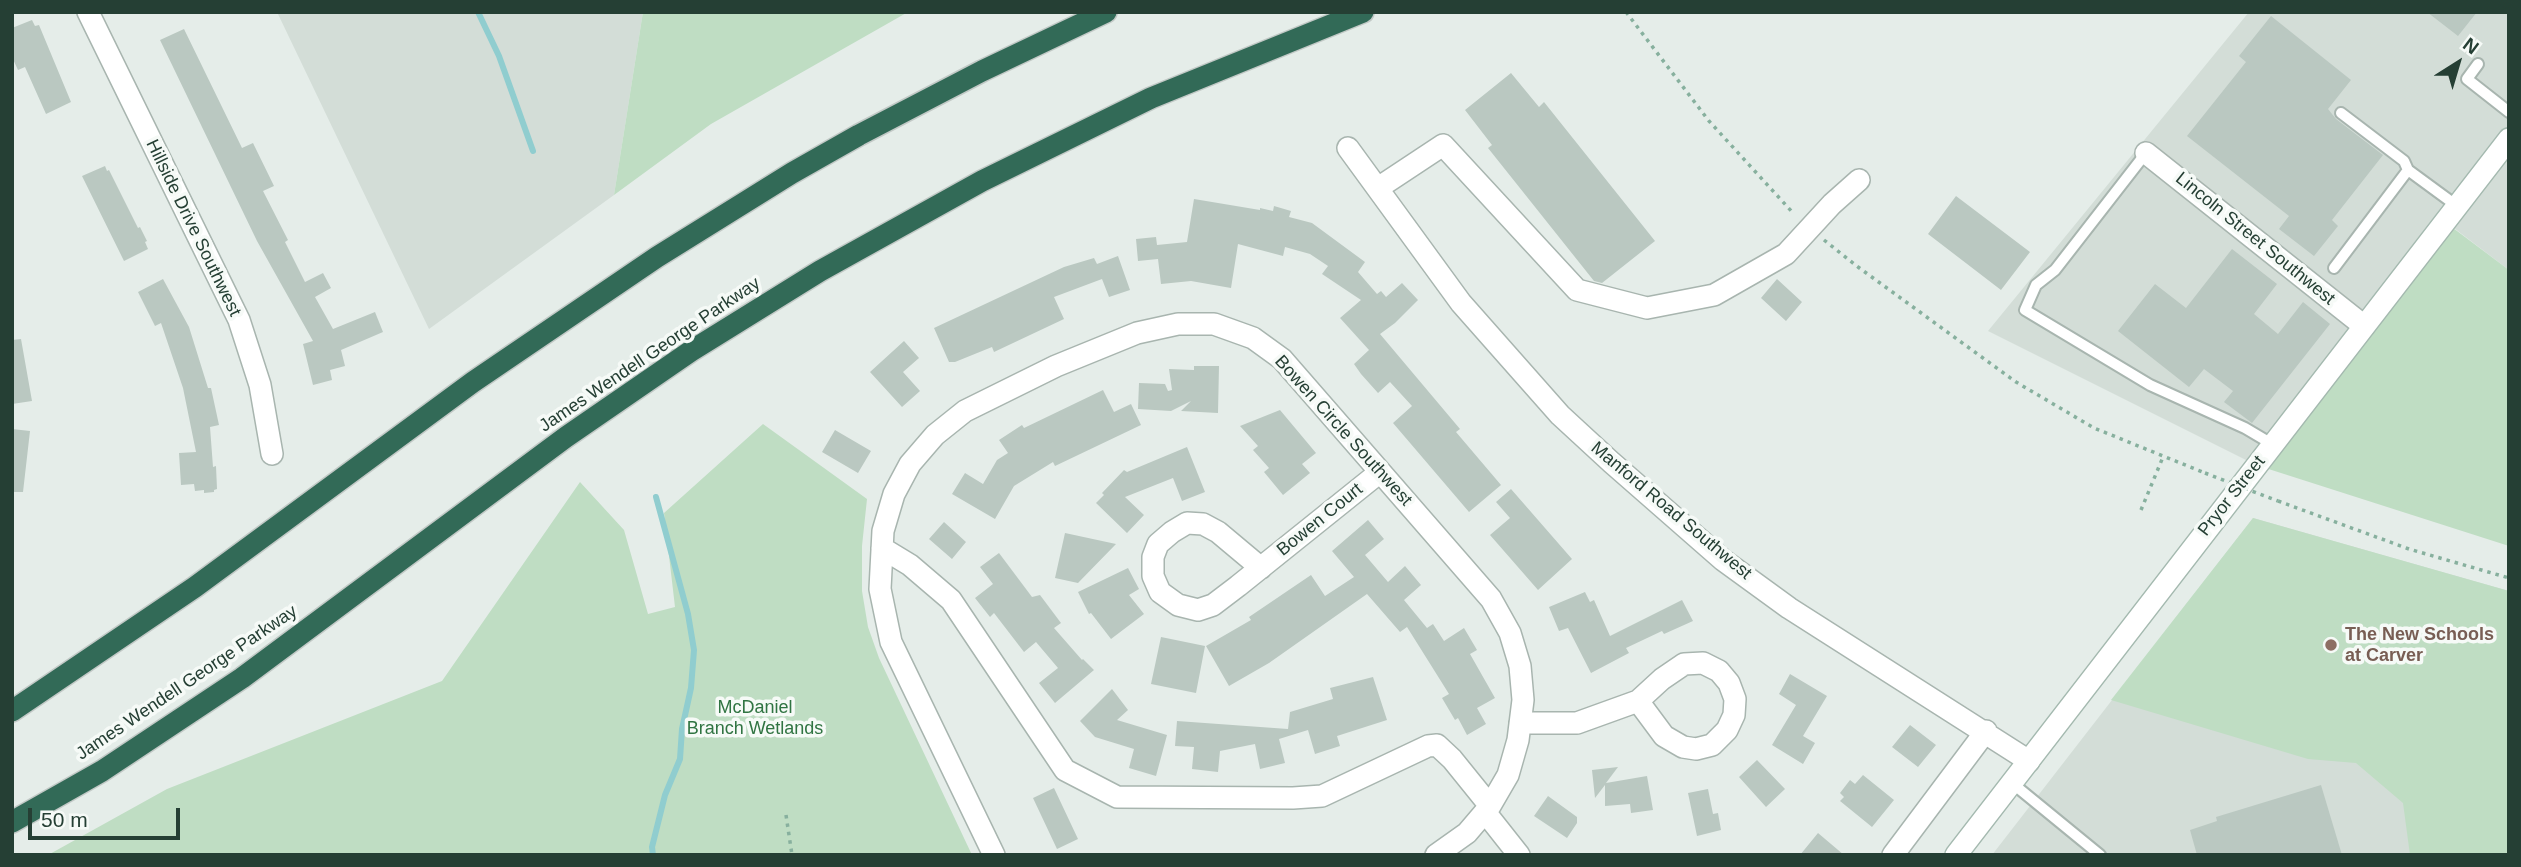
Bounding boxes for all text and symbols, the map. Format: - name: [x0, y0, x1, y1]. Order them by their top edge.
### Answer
- north arrow: [2423, 28, 2493, 98]
- text: N: [2459, 33, 2483, 58]
- street label: Hillside Drive Southwest: [141, 136, 245, 320]
- street label: Lincoln Street Southwest: [2171, 168, 2339, 310]
- street label: James Wendell George Parkway: [535, 273, 765, 437]
- street label: Bowen Circle Southwest: [1270, 351, 1416, 511]
- street label: Manford Road Southwest: [1586, 437, 1756, 585]
- street label: Pryor Street: [2194, 452, 2270, 540]
- street label: Bowen Court: [1273, 479, 1367, 561]
- street label: James Wendell George Parkway: [72, 601, 302, 765]
- place label: The New Schools at Carver: [2345, 624, 2494, 666]
- marker: The New Schools at Carver: [2323, 637, 2339, 653]
- park label: McDaniel Branch Wetlands: [687, 697, 823, 740]
- scale bar: [32, 794, 184, 838]
- text: 50 m: [41, 808, 88, 831]

